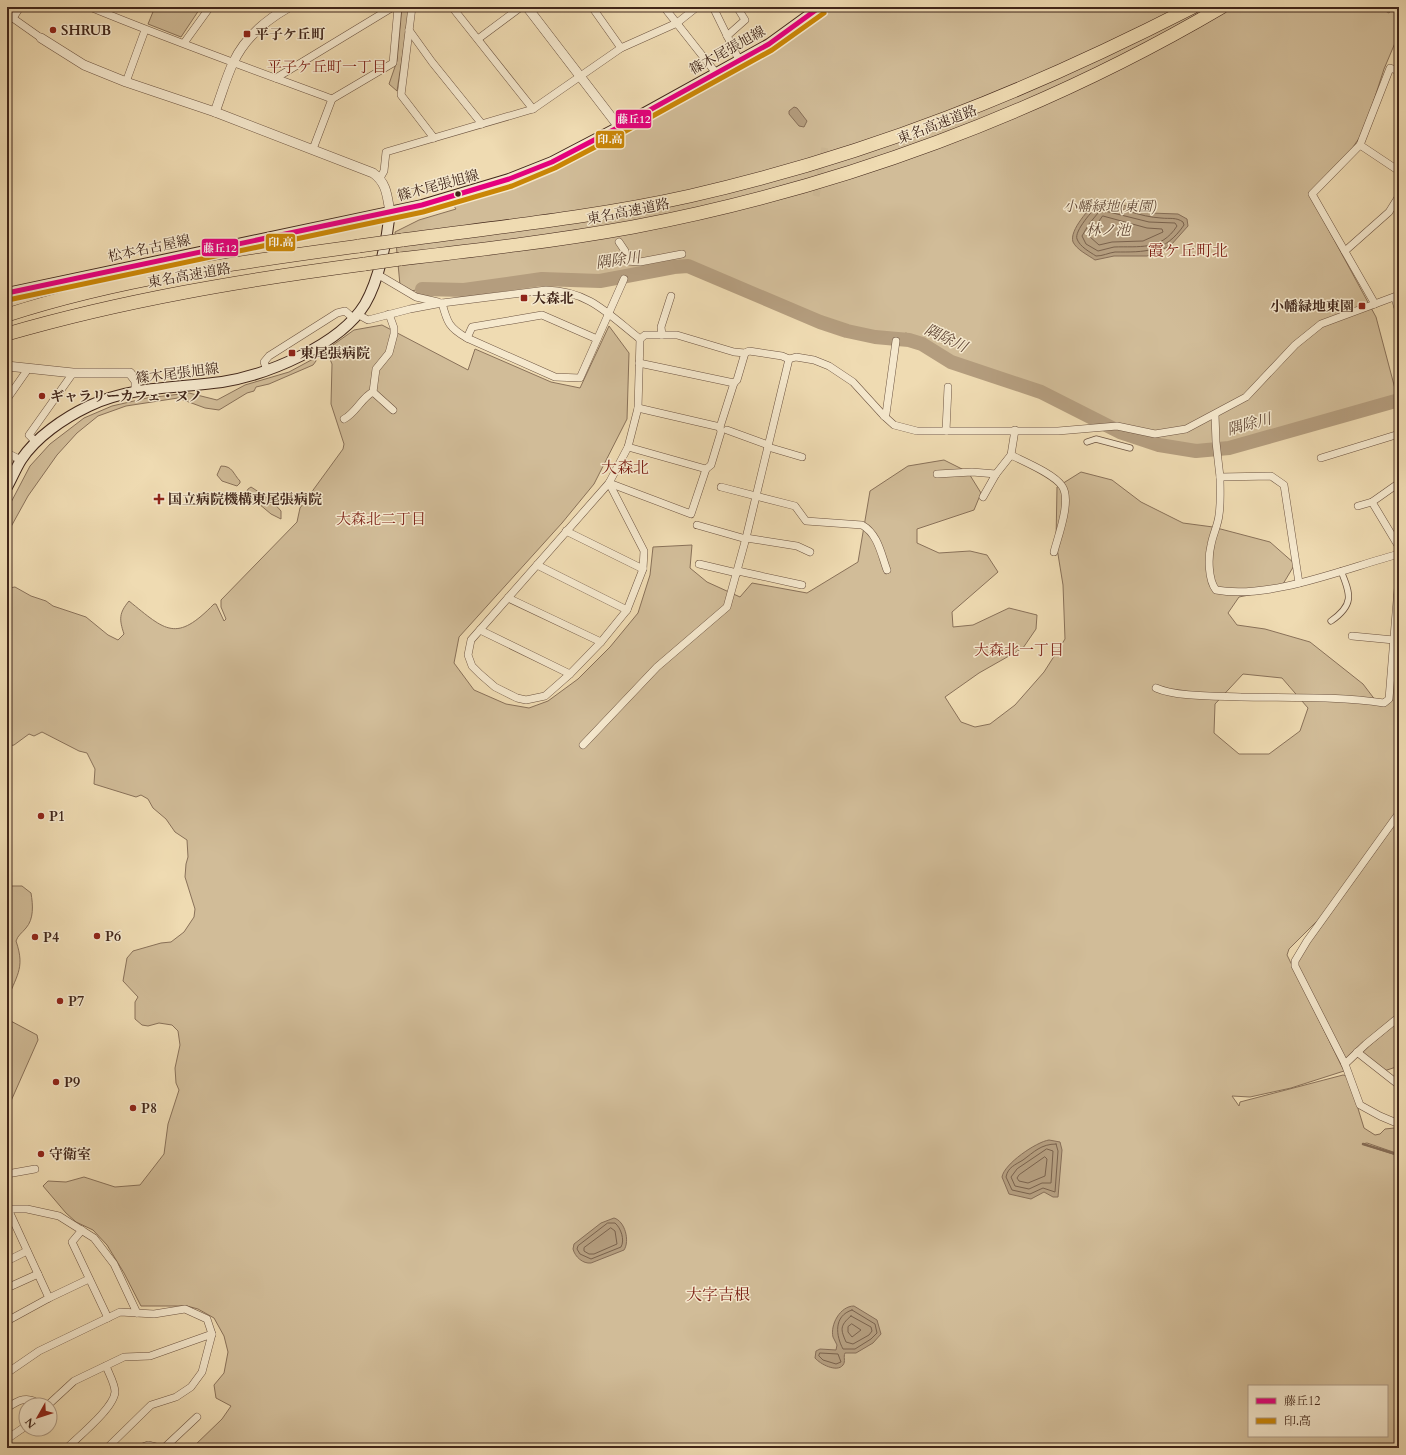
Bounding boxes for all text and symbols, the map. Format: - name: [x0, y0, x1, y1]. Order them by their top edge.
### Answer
- place label: SHRUB: [61, 21, 111, 40]
- street label: 篠木尾張旭線: [686, 22, 769, 79]
- marker: SHRUB: [48, 25, 58, 35]
- place label: 平子ケ丘町: [255, 25, 326, 44]
- marker: 平子ケ丘町: [242, 29, 252, 39]
- district label: 平子ケ丘町一丁目: [267, 57, 387, 77]
- street label: 東名高速道路: [895, 101, 980, 148]
- line badge: 藤丘12: [615, 109, 652, 129]
- text: 藤丘12: [617, 112, 651, 127]
- line badge: 印.高: [595, 130, 625, 149]
- text: 印.高: [597, 132, 623, 147]
- street label: 篠木尾張旭線: [395, 165, 481, 206]
- unlabelled marker: [453, 189, 463, 199]
- street label: 東名高速道路: [585, 194, 671, 229]
- park label: 小幡緑地(東園): [1063, 197, 1157, 216]
- water label: 林ノ池: [1085, 220, 1132, 240]
- street label: 松本名古屋線: [106, 230, 192, 267]
- line badge: 印.高: [265, 233, 296, 252]
- text: 印.高: [268, 235, 294, 250]
- line badge: 藤丘12: [201, 238, 239, 257]
- district label: 霞ケ丘町北: [1148, 240, 1228, 262]
- text: 藤丘12: [203, 241, 237, 256]
- water label: 隅除川: [594, 247, 644, 273]
- street label: 東名高速道路: [146, 259, 232, 292]
- place label: 大森北: [532, 289, 574, 308]
- marker: 大森北: [519, 293, 529, 303]
- place label: 小幡緑地東園: [1270, 297, 1354, 316]
- marker: 小幡緑地東園: [1357, 301, 1367, 311]
- water label: 隅除川: [921, 319, 972, 358]
- place label: 東尾張病院: [300, 344, 370, 363]
- marker: 東尾張病院: [287, 348, 297, 358]
- street label: 篠木尾張旭線: [134, 359, 220, 388]
- place label: ギャラリーカフェ・ヌノ: [50, 387, 203, 406]
- marker: ギャラリーカフェ・ヌノ: [37, 391, 47, 401]
- water label: 隅除川: [1225, 408, 1275, 439]
- district label: 大森北: [601, 457, 649, 479]
- place label: 国立病院機構東尾張病院: [168, 490, 322, 509]
- marker: 国立病院機構東尾張病院: [153, 493, 165, 505]
- district label: 大森北二丁目: [336, 509, 426, 529]
- district label: 大森北一丁目: [974, 640, 1064, 660]
- place label: P1: [49, 807, 65, 826]
- marker: P1: [36, 811, 46, 821]
- place label: P6: [105, 927, 121, 946]
- place label: P4: [43, 928, 59, 947]
- marker: P6: [92, 931, 102, 941]
- marker: P4: [30, 932, 40, 942]
- place label: P7: [68, 992, 84, 1011]
- marker: P7: [55, 996, 65, 1006]
- place label: P9: [64, 1073, 80, 1092]
- marker: P9: [51, 1077, 61, 1087]
- place label: P8: [141, 1099, 157, 1118]
- marker: P8: [128, 1103, 138, 1113]
- place label: 守衛室: [49, 1145, 91, 1164]
- marker: 守衛室: [36, 1149, 46, 1159]
- district label: 大字吉根: [686, 1284, 750, 1306]
- legend: [1248, 1385, 1388, 1437]
- text: 藤丘12: [1284, 1393, 1320, 1409]
- north arrow: [18, 1397, 58, 1437]
- text: 印.高: [1284, 1413, 1311, 1429]
- text: N: [21, 1414, 39, 1431]

